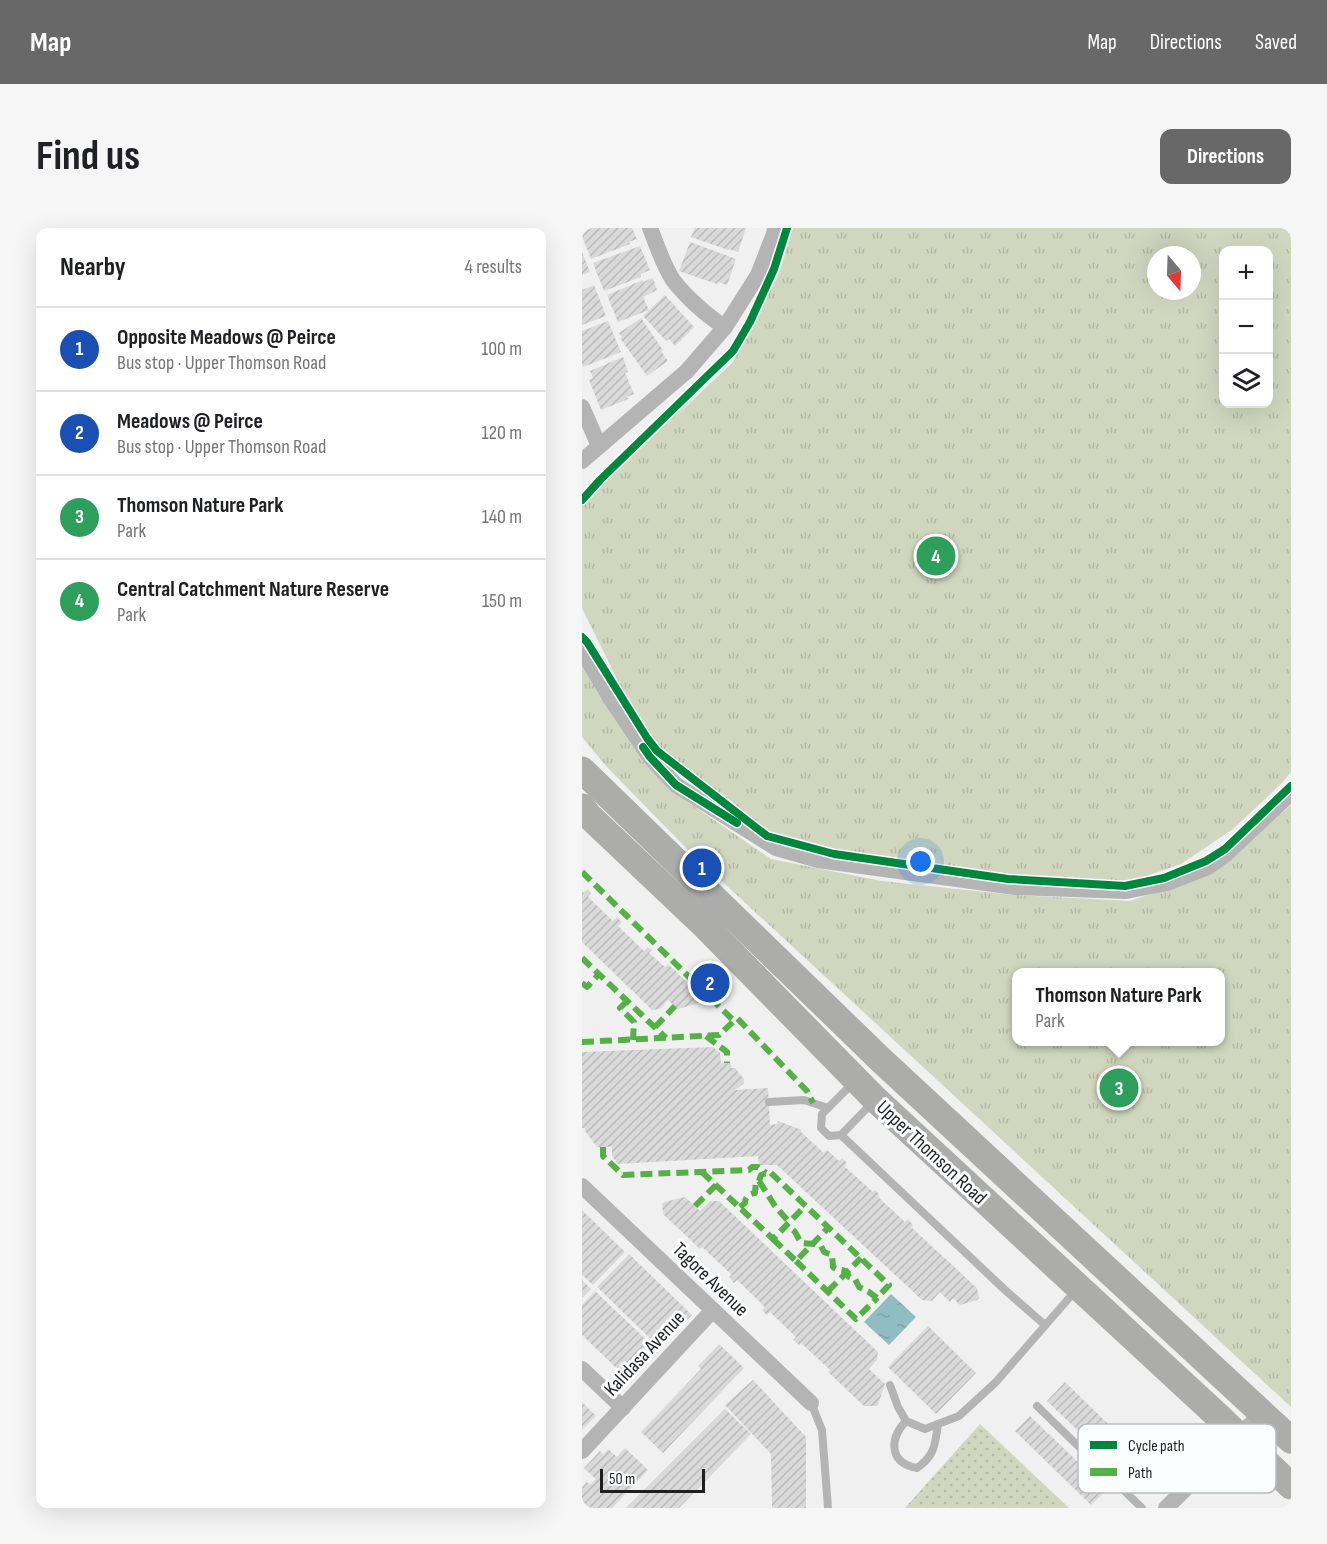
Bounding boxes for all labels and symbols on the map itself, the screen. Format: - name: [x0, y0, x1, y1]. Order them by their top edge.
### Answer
- north arrow: [1147, 246, 1201, 300]
- pin: 4: [916, 534, 956, 578]
- pin: 1: [682, 846, 722, 890]
- your location: [906, 847, 935, 876]
- pin: 2: [690, 960, 730, 1005]
- pin: 3: [1100, 1066, 1138, 1110]
- street label: Upper Thomson Road: [871, 1096, 991, 1210]
- street label: Tagore Avenue: [667, 1238, 753, 1322]
- street label: Kalidasa Avenue: [599, 1306, 690, 1401]
- legend: [1078, 1424, 1276, 1493]
- text: Cycle path: [1128, 1437, 1185, 1456]
- text: Path: [1128, 1464, 1152, 1483]
- scale bar: [600, 1466, 705, 1494]

